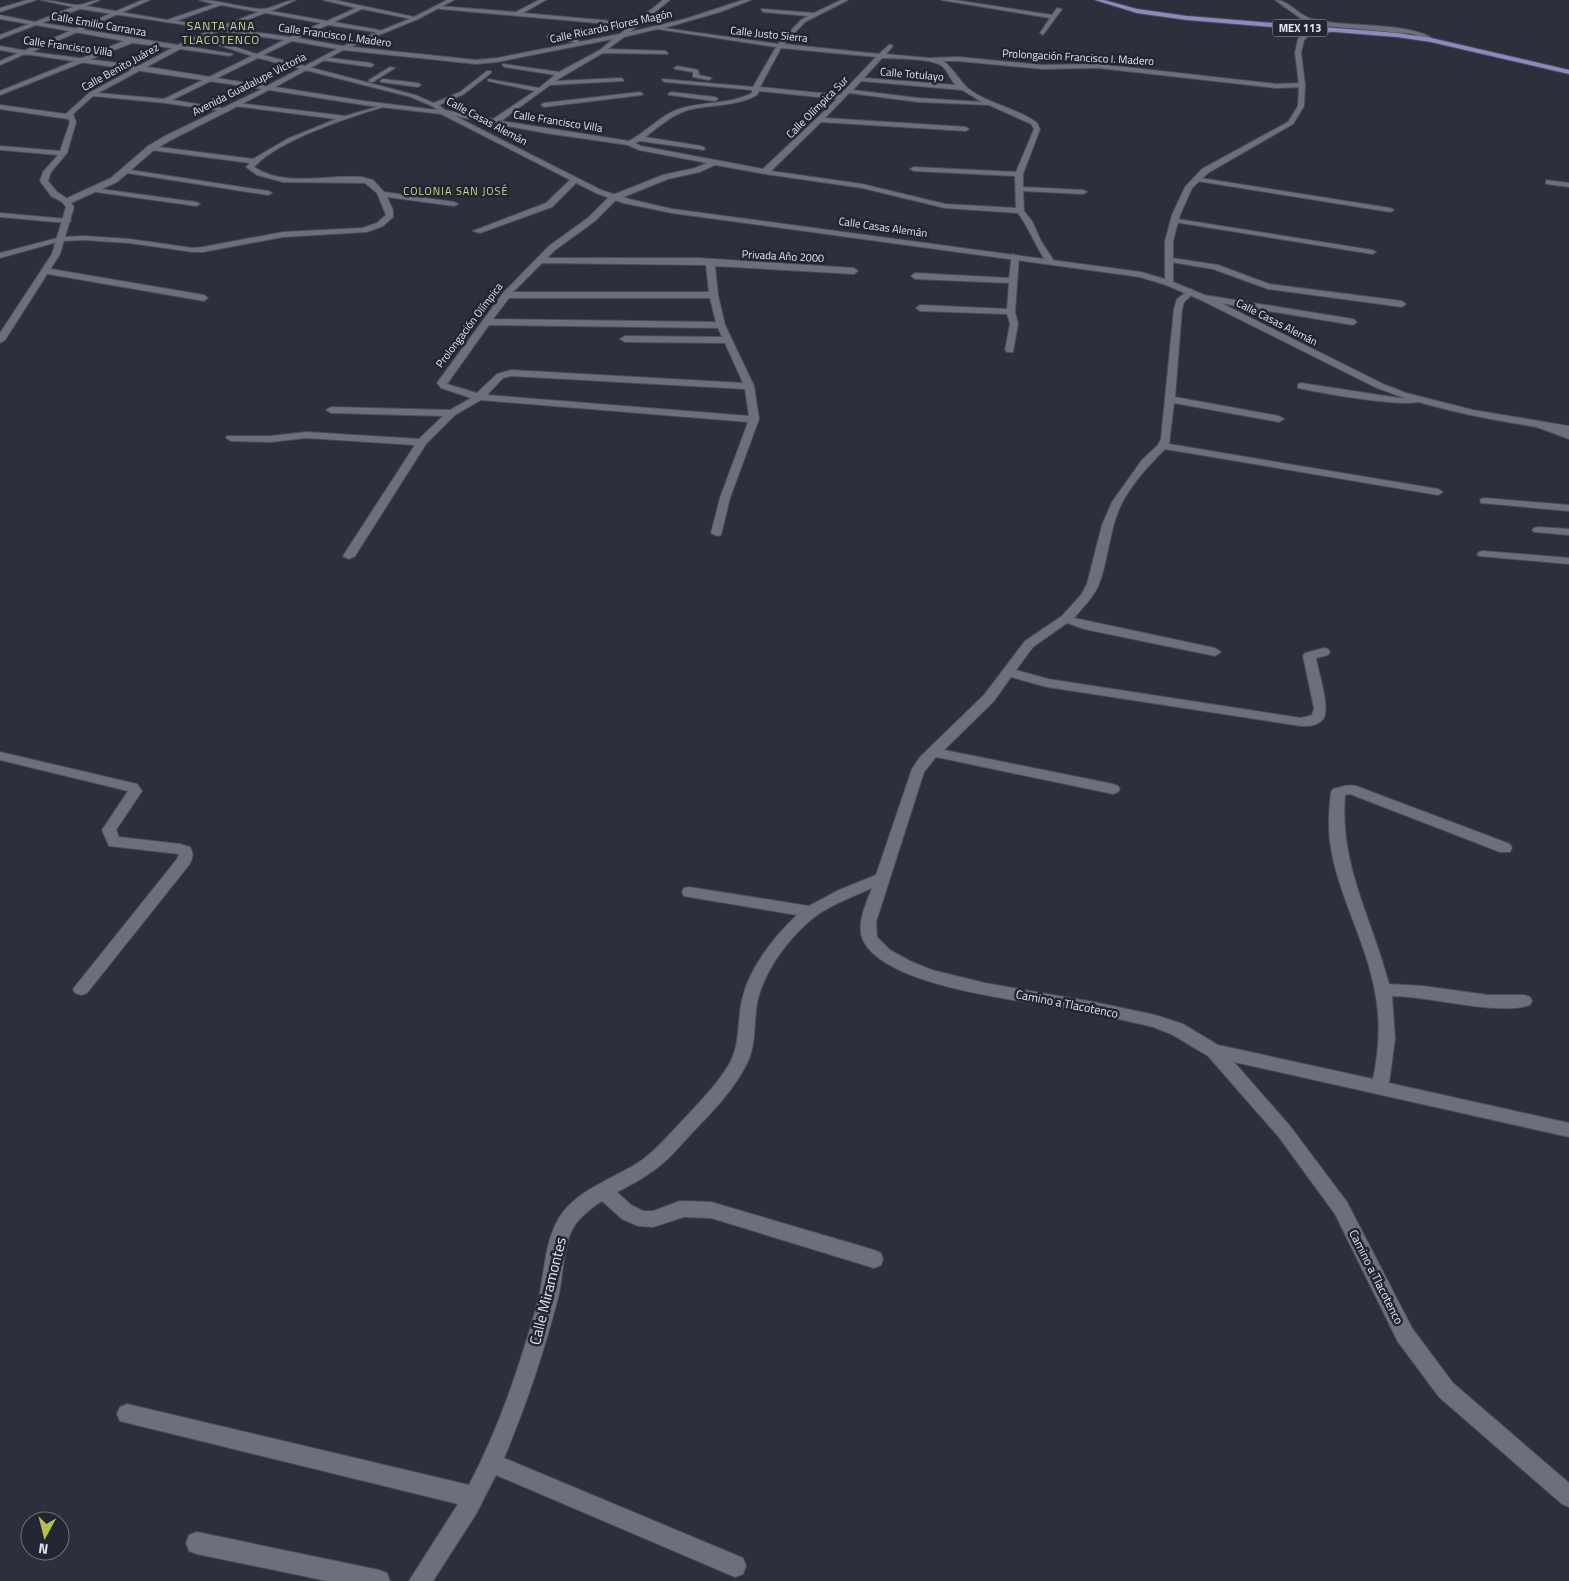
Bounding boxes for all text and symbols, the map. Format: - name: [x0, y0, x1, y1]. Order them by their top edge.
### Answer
- street label: Calle Ricardo Flores Magón: [548, 5, 674, 47]
- street label: Calle Emilio Carranza: [50, 8, 148, 40]
- district label: SANTA ANA TLACOTENCO: [182, 16, 260, 49]
- street label: Calle Francisco I. Madero: [278, 19, 393, 51]
- road number: MEX 113: [1272, 19, 1328, 36]
- street label: Calle Justo Sierra: [729, 22, 809, 46]
- street label: Calle Francisco Villa: [22, 32, 114, 60]
- street label: Calle Benito Juárez: [78, 39, 162, 95]
- street label: Prolongación Francisco I. Madero: [1002, 45, 1154, 69]
- street label: Avenida Guadalupe Victoria: [189, 48, 309, 120]
- street label: Calle Totulayo: [880, 63, 945, 85]
- street label: Calle Olímpica Sur: [782, 72, 852, 142]
- street label: Calle Casas Alemán: [444, 93, 530, 149]
- street label: Calle Francisco Villa: [512, 106, 604, 136]
- district label: COLONIA SAN JOSÉ: [403, 183, 509, 199]
- street label: Calle Casas Alemán: [838, 213, 929, 241]
- street label: Privada Año 2000: [741, 246, 825, 266]
- street label: Prolongación Olímpica: [432, 279, 507, 371]
- street label: Calle Casas Alemán: [1234, 295, 1321, 349]
- street label: Camino a Tlacotenco: [1014, 984, 1120, 1023]
- street label: Camino a Tlacotenco: [1344, 1226, 1409, 1327]
- street label: Calle Miramontes: [523, 1235, 572, 1347]
- north arrow: [20, 1511, 70, 1561]
- text: N: [37, 1538, 49, 1560]

